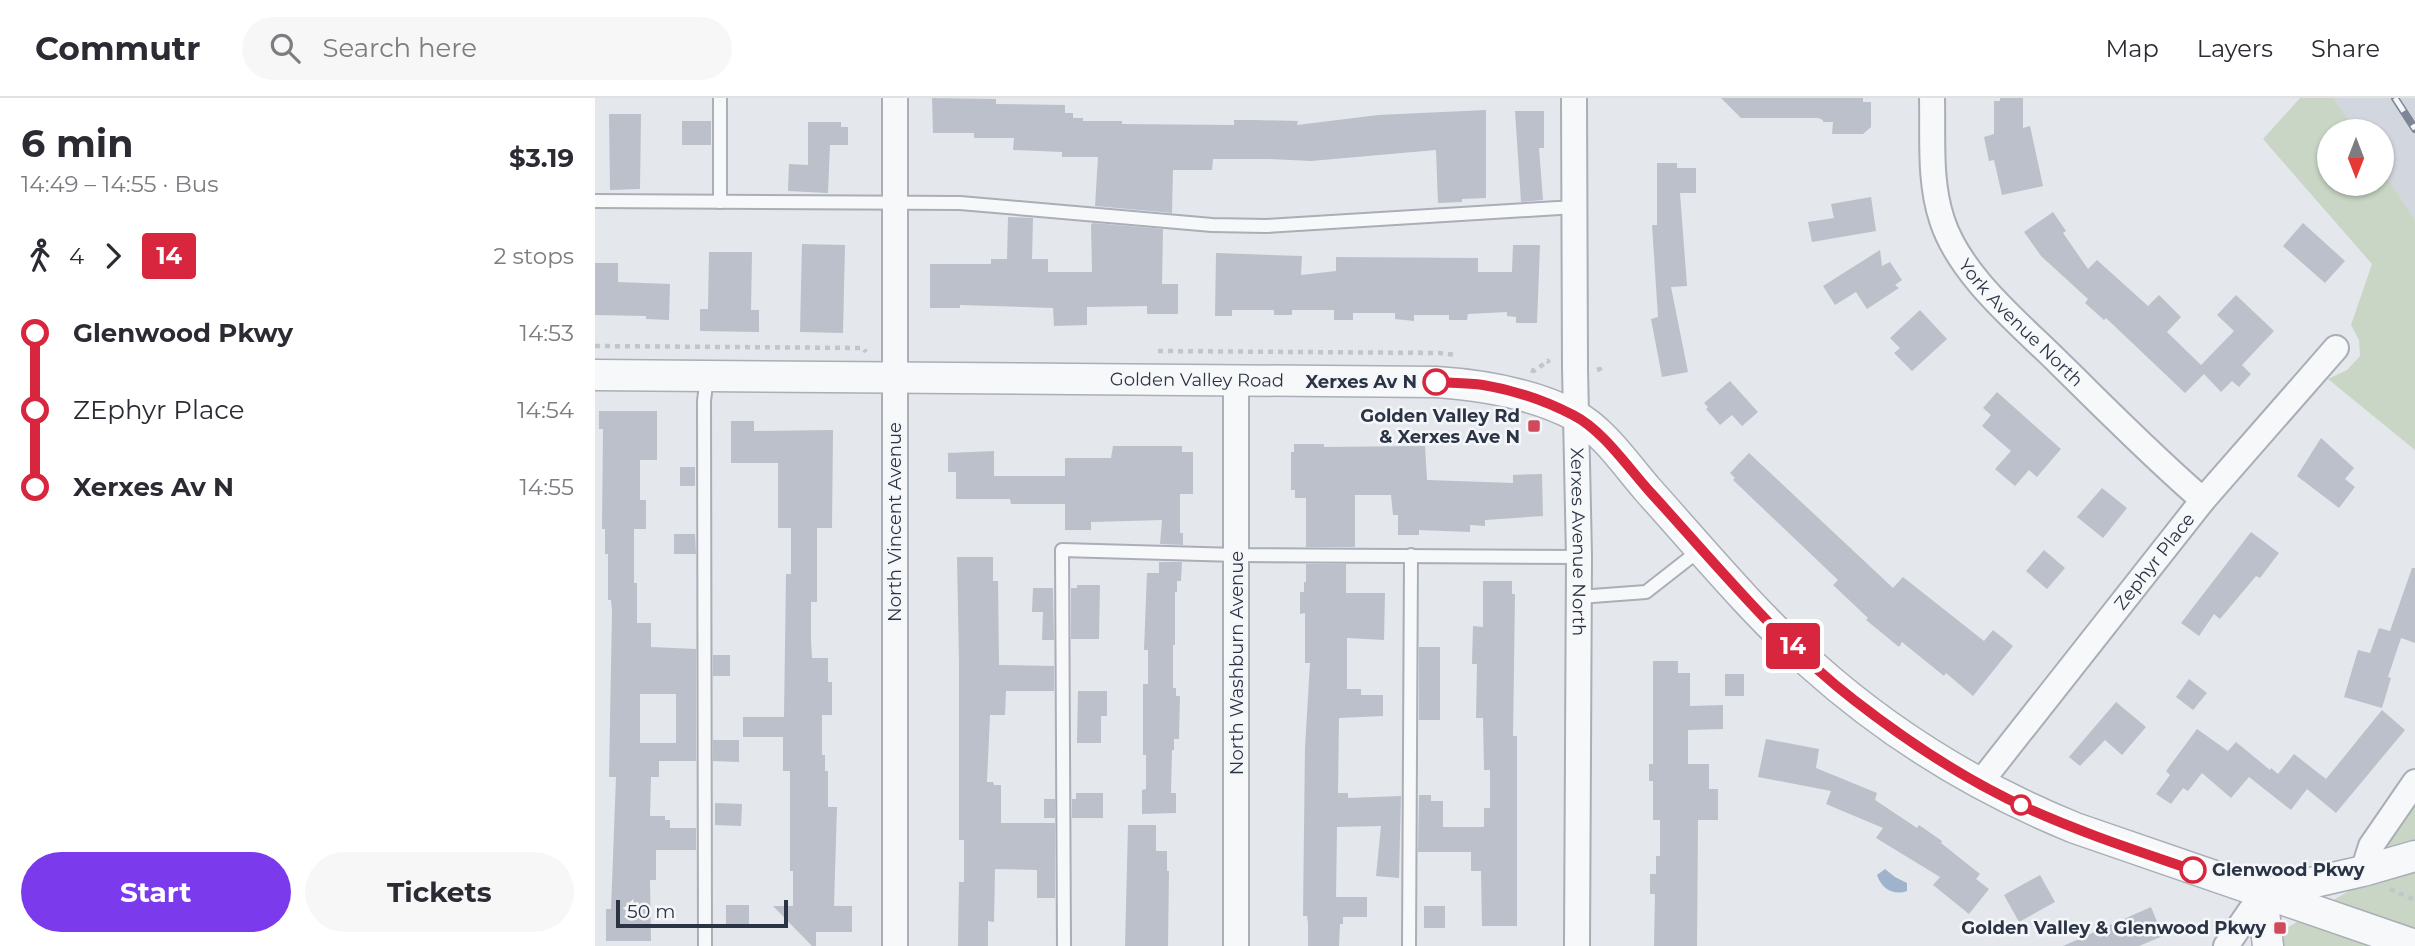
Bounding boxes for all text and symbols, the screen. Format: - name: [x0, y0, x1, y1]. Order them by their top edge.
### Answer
- search box: [242, 17, 732, 80]
- text: Commutr: [35, 28, 200, 68]
- icon: search: [266, 29, 304, 67]
- text: Search here: [322, 32, 477, 64]
- text: Map: [2105, 34, 2159, 63]
- text: Layers: [2197, 34, 2273, 63]
- text: Share: [2311, 34, 2380, 63]
- north arrow: [2317, 119, 2394, 196]
- map controls: [2317, 119, 2394, 196]
- text: 6 min: [21, 120, 134, 167]
- text: $3.19: [509, 142, 574, 174]
- text: 14:49 – 14:55 · Bus: [21, 170, 218, 198]
- icon: walk: [21, 237, 59, 275]
- icon: forward: [94, 237, 132, 275]
- text: 14: [156, 241, 182, 270]
- text: 4: [69, 242, 84, 270]
- text: 2 stops: [494, 242, 574, 270]
- street label: York Avenue North: [1954, 255, 2088, 391]
- text: Glenwood Pkwy: [73, 317, 293, 349]
- text: 14:53: [520, 319, 574, 347]
- street label: Golden Valley Road: [1110, 368, 1284, 392]
- marker: Xerxes Av N: [1423, 369, 1449, 395]
- place label: Xerxes Av N: [1306, 371, 1417, 393]
- text: ZEphyr Place: [73, 394, 244, 426]
- text: 14:54: [517, 396, 574, 424]
- place label: Golden Valley Rd & Xerxes Ave N: [1360, 405, 1520, 448]
- marker: Golden Valley Rd & Xerxes Ave N: [1526, 418, 1542, 434]
- street label: North Vincent Avenue: [884, 422, 906, 622]
- street label: Xerxes Avenue North: [1566, 447, 1590, 636]
- text: Xerxes Av N: [73, 471, 234, 503]
- text: 14:55: [520, 473, 574, 501]
- street label: Zephyr Place: [2110, 509, 2200, 614]
- street label: North Washburn Avenue: [1226, 551, 1248, 775]
- line badge: 14: [1761, 623, 1825, 669]
- text: 14: [1780, 631, 1806, 660]
- unlabelled marker: [2011, 795, 2031, 815]
- button: Start: [21, 852, 291, 932]
- button: Tickets: [305, 852, 574, 932]
- marker: Glenwood Pkwy: [2180, 857, 2206, 883]
- place label: Glenwood Pkwy: [2212, 859, 2365, 881]
- scale bar: [616, 897, 787, 929]
- text: 50 m: [627, 900, 675, 923]
- place label: Golden Valley & Glenwood Pkwy: [1961, 917, 2266, 939]
- marker: Golden Valley & Glenwood Pkwy: [2272, 920, 2288, 936]

